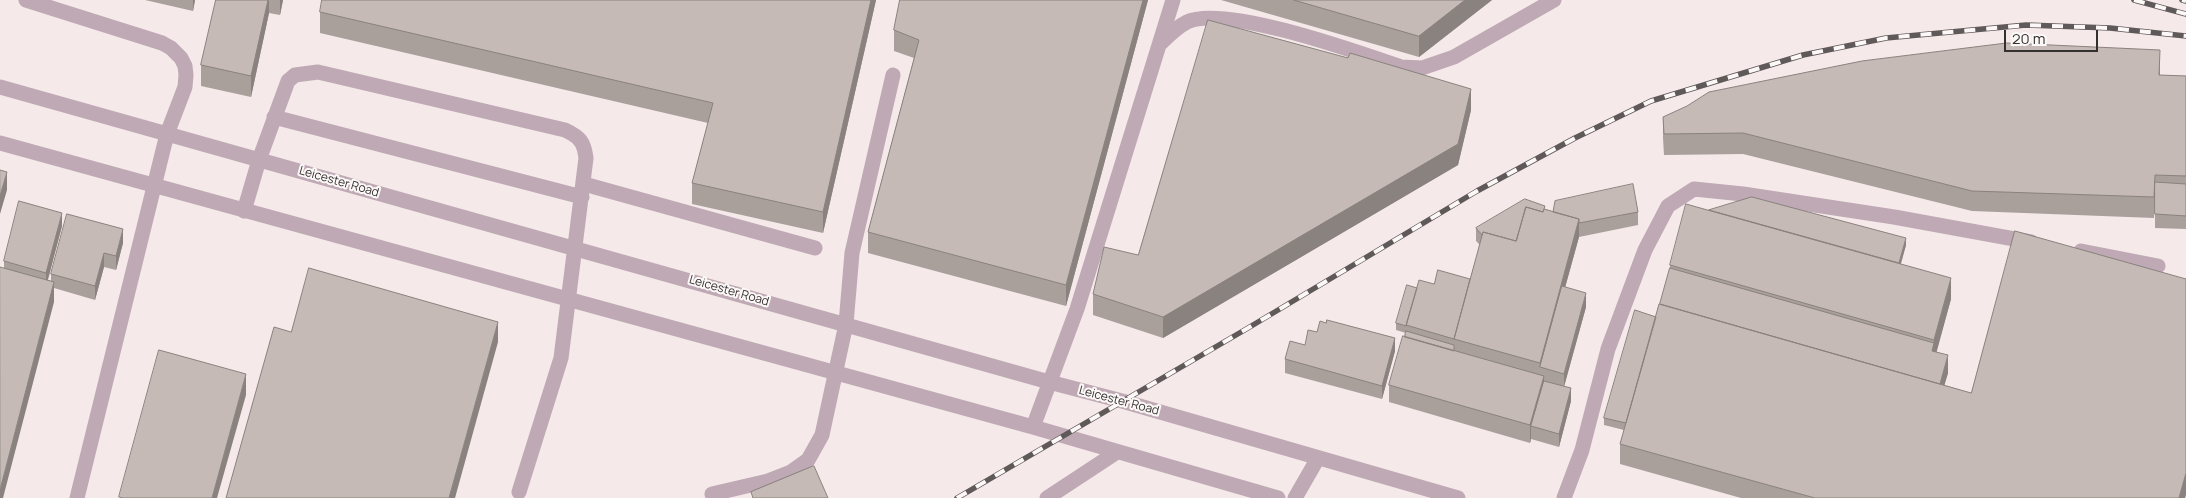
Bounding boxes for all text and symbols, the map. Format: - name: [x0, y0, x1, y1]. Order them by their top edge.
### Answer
- scale bar: [2006, 20, 2100, 52]
- text: 20 m: [2012, 28, 2045, 49]
- street label: Leicester Road: [297, 164, 381, 200]
- street label: Leicester Road: [687, 273, 771, 309]
- street label: Leicester Road: [1077, 383, 1161, 419]

